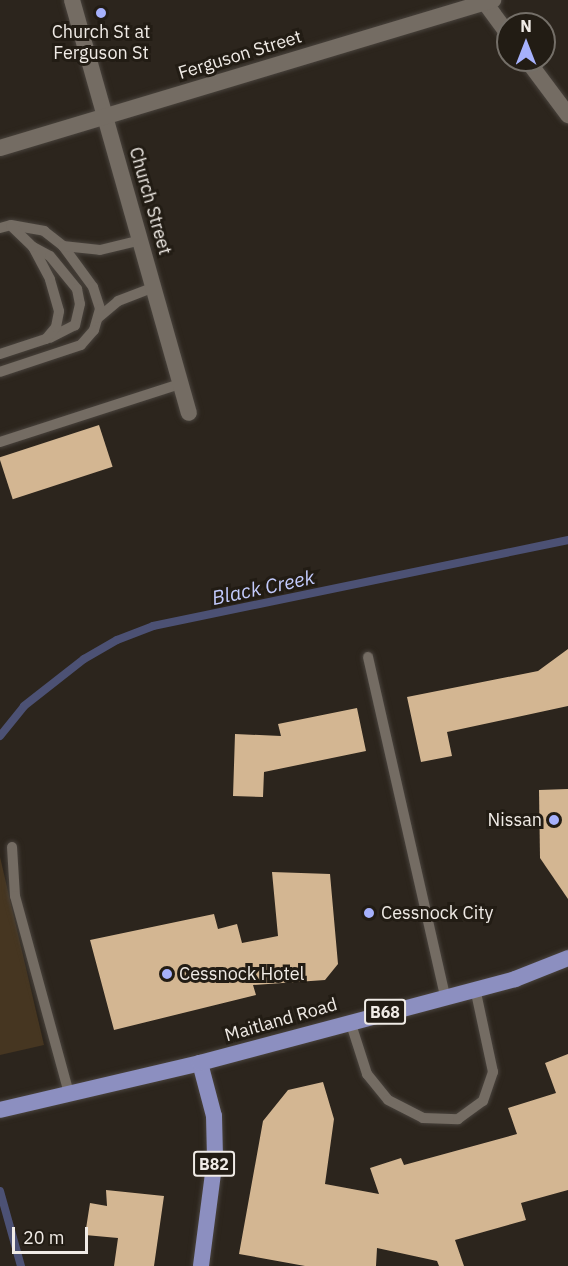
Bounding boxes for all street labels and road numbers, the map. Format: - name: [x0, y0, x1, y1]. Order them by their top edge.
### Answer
- street label: Ferguson Street: [176, 26, 304, 84]
- street label: Church Street: [124, 145, 176, 257]
- street label: Maitland Road: [222, 994, 340, 1046]
- road number: B68: [364, 999, 406, 1025]
- road number: B82: [193, 1151, 235, 1177]

